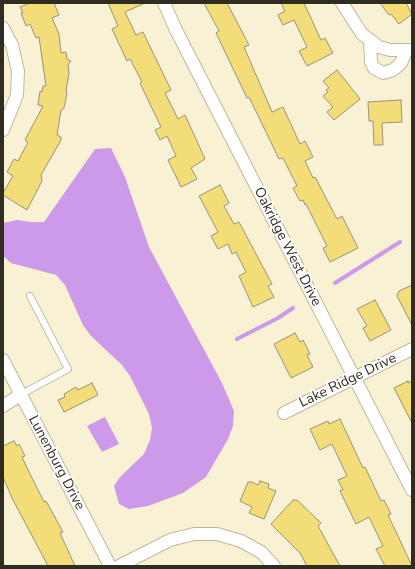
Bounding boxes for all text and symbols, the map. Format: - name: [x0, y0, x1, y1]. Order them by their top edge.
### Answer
- street label: Oakridge West Drive: [250, 185, 324, 309]
- street label: Lake Ridge Drive: [297, 350, 399, 412]
- street label: Lunenburg Drive: [24, 413, 88, 513]

